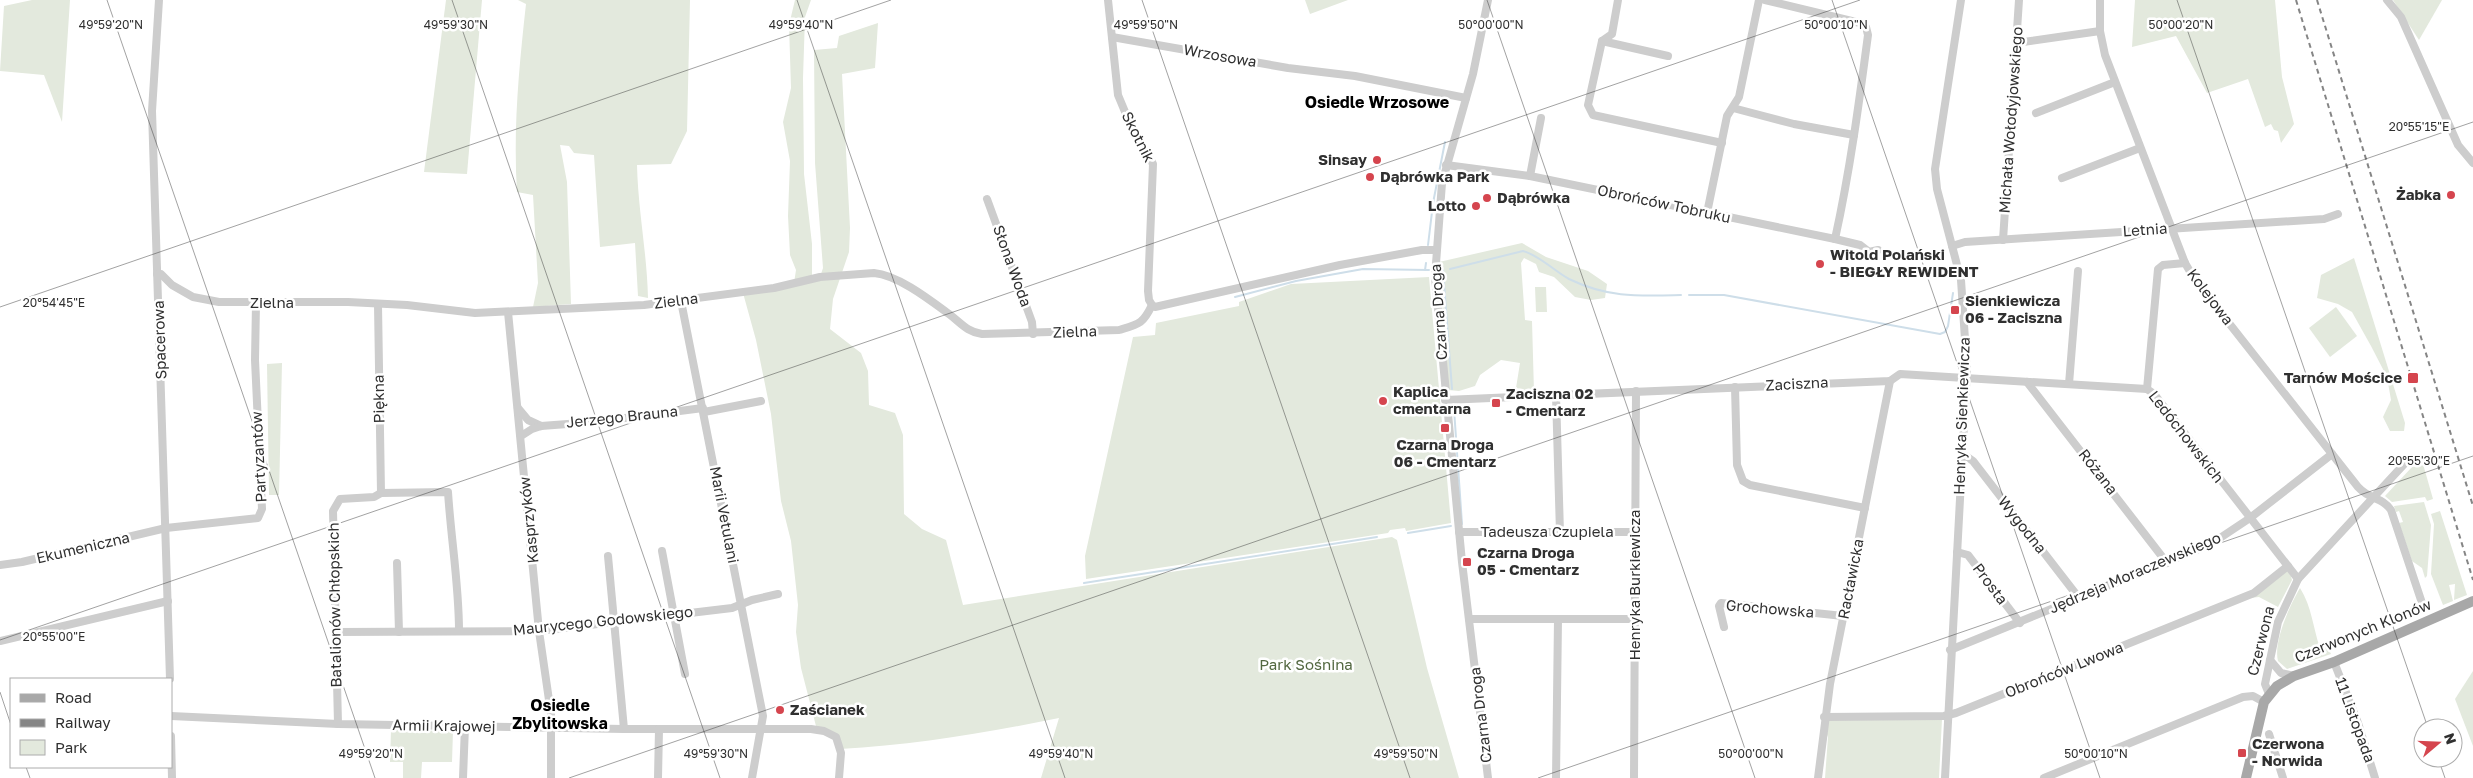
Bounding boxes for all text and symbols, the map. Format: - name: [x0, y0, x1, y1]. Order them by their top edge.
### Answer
- text: 49°59'20"N: [79, 17, 143, 32]
- text: 49°59'30"N: [424, 17, 488, 32]
- text: 49°59'40"N: [769, 17, 833, 32]
- text: 49°59'50"N: [1114, 17, 1178, 32]
- text: 50°00'00"N: [1458, 17, 1524, 32]
- text: 50°00'10"N: [1804, 17, 1868, 32]
- text: 50°00'20"N: [2149, 17, 2213, 32]
- street label: Michała Wołodyjowskiego: [1995, 26, 2026, 214]
- street label: Wrzosowa: [1182, 40, 1258, 70]
- district label: Osiedle Wrzosowe: [1305, 92, 1449, 112]
- street label: Skotnik: [1119, 108, 1160, 165]
- text: 20°55'15"E: [2389, 119, 2449, 134]
- place label: Sinsay: [1318, 150, 1367, 168]
- marker: Sinsay: [1371, 154, 1383, 166]
- place label: Dąbrówka Park: [1380, 167, 1490, 185]
- marker: Dąbrówka Park: [1364, 171, 1376, 183]
- street label: Obrońców Tobruku: [1596, 180, 1733, 226]
- place label: Żabka: [2396, 185, 2441, 203]
- place label: Dąbrówka: [1497, 188, 1570, 206]
- marker: Żabka: [2445, 189, 2457, 201]
- marker: Dąbrówka: [1481, 192, 1493, 204]
- place label: Lotto: [1428, 196, 1466, 214]
- marker: Lotto: [1470, 200, 1482, 212]
- street label: Letnia: [2122, 218, 2168, 240]
- street label: Słona Woda: [990, 222, 1036, 309]
- place label: Witold Polański - BIEGŁY REWIDENT: [1830, 245, 1979, 280]
- marker: Witold Polański - BIEGŁY REWIDENT: [1814, 258, 1826, 270]
- street label: Czarna Droga: [1426, 263, 1450, 361]
- street label: Kolejowa: [2184, 265, 2238, 328]
- street label: Zielna: [653, 288, 699, 312]
- place label: Sienkiewicza 06 - Zaciszna: [1965, 291, 2062, 326]
- street label: Zielna: [250, 293, 294, 311]
- text: 20°54'45"E: [23, 295, 85, 310]
- street label: Spacerowa: [149, 300, 169, 380]
- marker: Sienkiewicza 06 - Zaciszna: [1949, 304, 1961, 316]
- street label: Zielna: [1053, 321, 1097, 341]
- street label: Henryka Sienkiewicza: [1949, 337, 1973, 495]
- place label: Tarnów Mościce: [2284, 368, 2402, 386]
- marker: Tarnów Mościce: [2406, 371, 2420, 385]
- street label: Zaciszna: [1765, 372, 1829, 394]
- street label: Piękna: [369, 374, 387, 424]
- place label: Kaplica cmentarna: [1393, 382, 1471, 417]
- place label: Zaciszna 02 - Cmentarz: [1506, 384, 1593, 419]
- street label: Ledóchowskich: [2145, 387, 2228, 486]
- marker: Kaplica cmentarna: [1377, 395, 1389, 407]
- marker: Zaciszna 02 - Cmentarz: [1490, 397, 1502, 409]
- street label: Jerzego Brauna: [565, 401, 679, 431]
- street label: Partyzantów: [247, 411, 269, 503]
- marker: Czarna Droga 06 - Cmentarz: [1439, 422, 1451, 434]
- place label: Czarna Droga 06 - Cmentarz: [1394, 435, 1497, 470]
- street label: Różana: [2075, 445, 2122, 498]
- text: 20°55'30"E: [2388, 453, 2450, 468]
- street label: Marii Vetulani: [707, 465, 743, 565]
- street label: Kasprzyków: [514, 476, 542, 564]
- street label: Wygodna: [1995, 492, 2051, 557]
- street label: Henryka Burkiewicza: [1625, 509, 1643, 661]
- street label: Batalionów Chłopskich: [324, 522, 344, 688]
- street label: Tadeusza Czupiela: [1480, 522, 1614, 540]
- street label: Ekumeniczna: [34, 528, 131, 567]
- street label: Jędrzeja Moraczewskiego: [2046, 528, 2223, 616]
- street label: Racławicka: [1833, 537, 1867, 620]
- place label: Czarna Droga 05 - Cmentarz: [1477, 543, 1580, 578]
- marker: Czarna Droga 05 - Cmentarz: [1461, 556, 1473, 568]
- street label: Prosta: [1969, 559, 2012, 608]
- street label: Czerwonych Klonów: [2292, 594, 2434, 666]
- street label: Grochowska: [1725, 595, 1815, 621]
- street label: Maurycego Godowskiego: [512, 602, 694, 638]
- street label: Czerwona: [2243, 604, 2277, 678]
- text: 20°55'00"E: [23, 629, 85, 644]
- street label: Obrońców Lwowa: [2002, 637, 2125, 701]
- park label: Park Sośnina: [1259, 655, 1353, 673]
- street label: Czarna Droga: [1465, 666, 1495, 764]
- street label: 11 Listopada: [2332, 675, 2380, 765]
- legend: [10, 678, 172, 768]
- text: Road: [55, 688, 92, 706]
- district label: Osiedle Zbylitowska: [512, 695, 608, 733]
- place label: Zaścianek: [790, 700, 865, 718]
- marker: Zaścianek: [774, 704, 786, 716]
- text: Railway: [55, 713, 111, 731]
- street label: Armii Krajowej: [392, 715, 496, 735]
- north arrow: [2413, 718, 2463, 768]
- text: N: [2441, 731, 2461, 746]
- place label: Czerwona - Norwida: [2252, 734, 2325, 769]
- text: Park: [55, 738, 88, 756]
- text: 49°59'20"N: [339, 746, 403, 761]
- text: 49°59'30"N: [684, 746, 748, 761]
- text: 49°59'40"N: [1029, 746, 1093, 761]
- text: 49°59'50"N: [1374, 746, 1438, 761]
- text: 50°00'00"N: [1718, 746, 1784, 761]
- text: 50°00'10"N: [2064, 746, 2128, 761]
- marker: Czerwona - Norwida: [2236, 747, 2248, 759]

